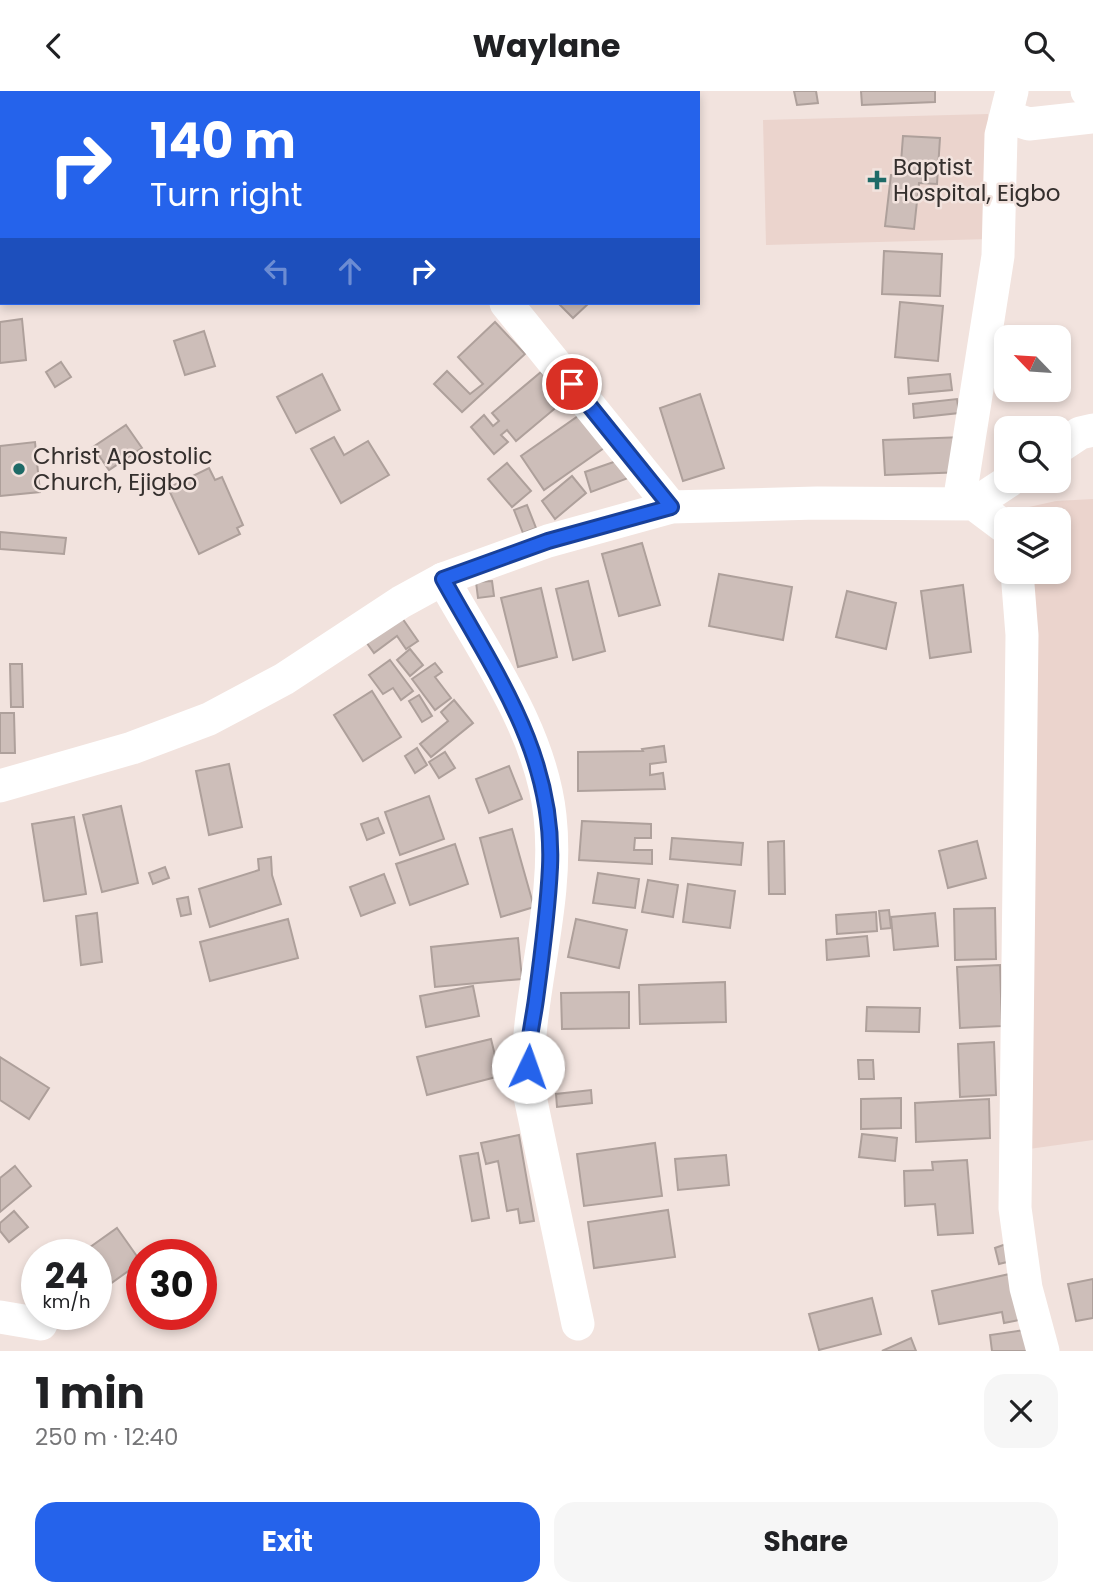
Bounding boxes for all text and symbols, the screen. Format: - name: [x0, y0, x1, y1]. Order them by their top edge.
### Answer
- text: Waylane: [472, 23, 621, 68]
- icon: back: [35, 27, 73, 65]
- icon: search: [1020, 27, 1058, 65]
- text: 140 m: [150, 107, 296, 175]
- icon: right: [35, 119, 126, 210]
- place label: Baptist Hospital, Eigbo: [893, 151, 1060, 209]
- marker: Baptist Hospital, Eigbo: [867, 170, 887, 190]
- text: Turn right: [150, 172, 302, 217]
- icon: left: [258, 252, 296, 290]
- icon: ahead: [331, 252, 369, 290]
- icon: right: [404, 252, 442, 290]
- north arrow: [994, 325, 1071, 403]
- map controls: [994, 325, 1071, 584]
- pin: [542, 354, 602, 414]
- icon: arrive: [553, 365, 591, 403]
- button: search: [994, 416, 1071, 493]
- place label: Christ Apostolic Church, Ejigbo: [33, 440, 212, 498]
- marker: Christ Apostolic Church, Ejigbo: [11, 461, 27, 477]
- button: layers: [994, 507, 1071, 584]
- position arrow: [491, 1030, 565, 1104]
- speed limit sign: 30: [126, 1239, 217, 1330]
- text: 24: [45, 1251, 88, 1300]
- text: km/h: [43, 1289, 90, 1314]
- text: 1 min: [35, 1364, 145, 1423]
- button: close: [984, 1374, 1058, 1448]
- text: 250 m · 12:40: [35, 1421, 179, 1453]
- button: Exit: [35, 1502, 540, 1582]
- button: Share: [554, 1502, 1058, 1582]

